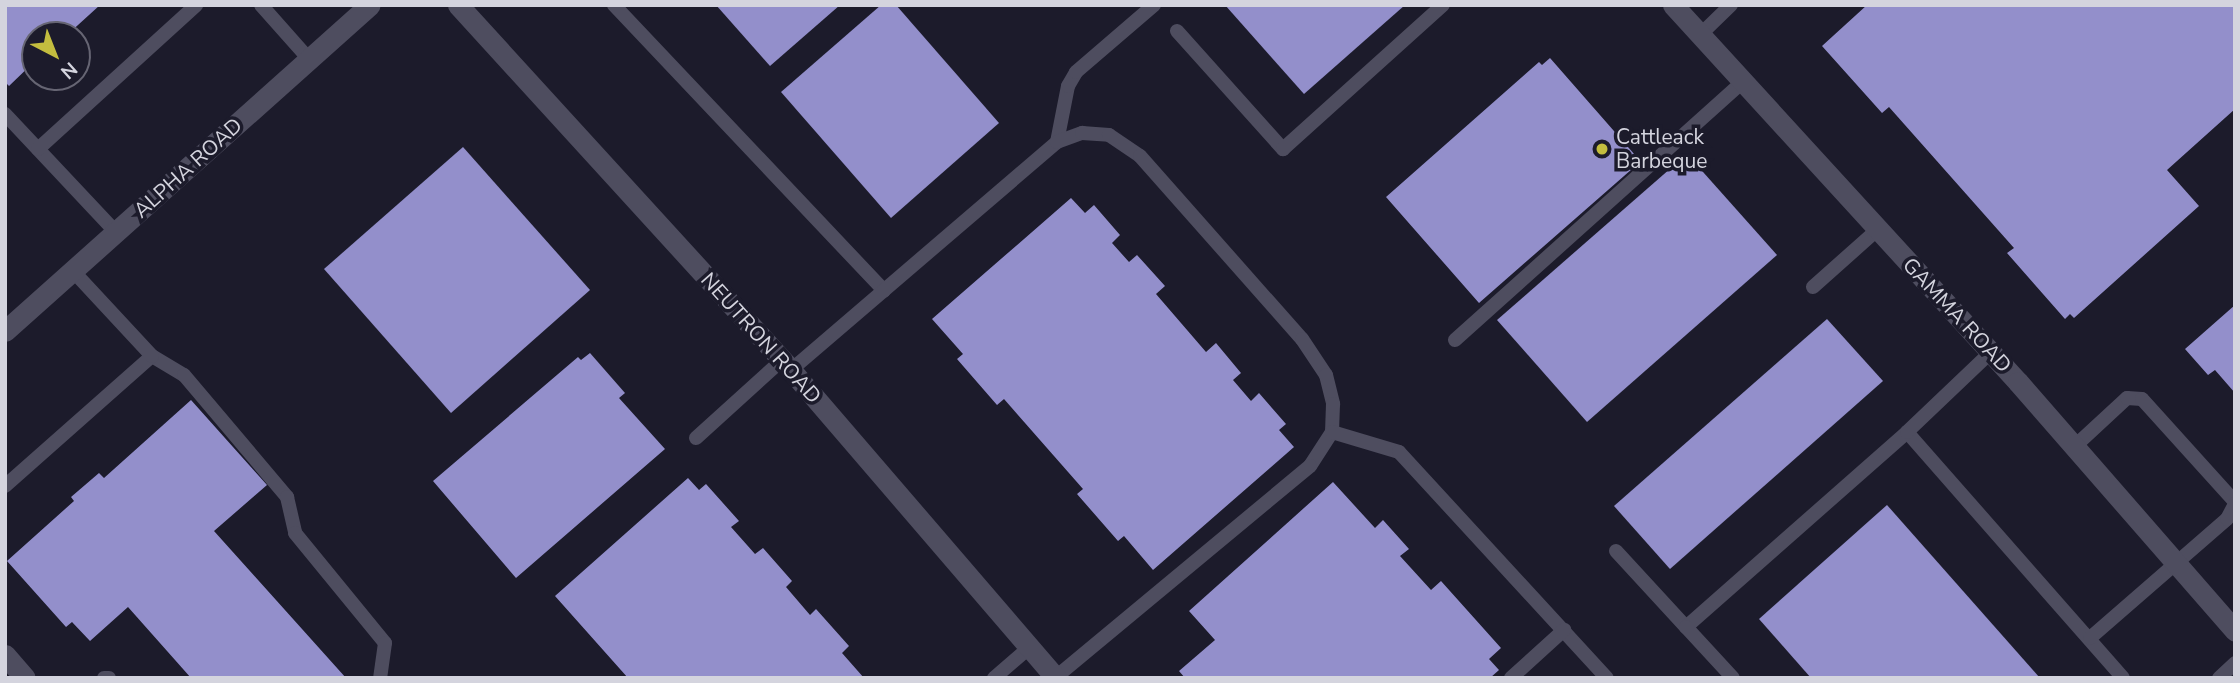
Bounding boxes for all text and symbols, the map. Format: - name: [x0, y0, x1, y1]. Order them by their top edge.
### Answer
- north arrow: [21, 21, 91, 91]
- text: N: [55, 56, 83, 85]
- street label: ALPHA ROAD: [129, 113, 247, 223]
- place label: Cattleack Barbeque: [1616, 124, 1707, 174]
- marker: Cattleack Barbeque: [1594, 141, 1610, 157]
- street label: GAMMA ROAD: [1897, 252, 2017, 378]
- street label: NEUTRON ROAD: [696, 267, 826, 409]

